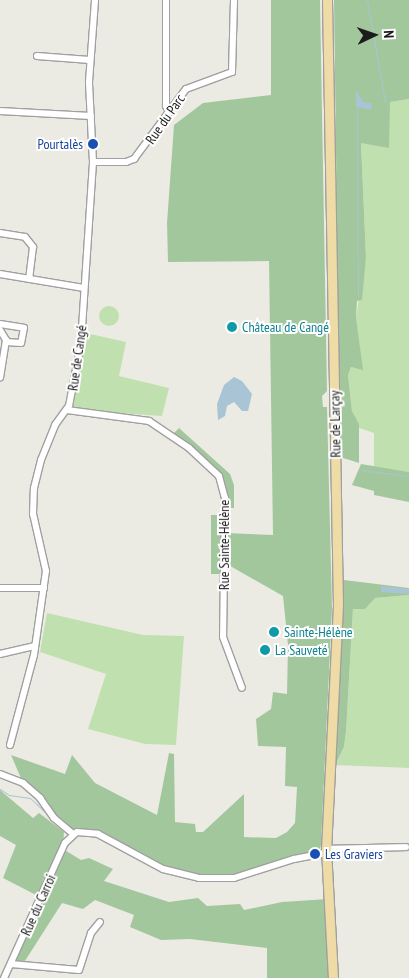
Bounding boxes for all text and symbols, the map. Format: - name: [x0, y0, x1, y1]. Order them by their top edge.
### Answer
- north arrow: [349, 10, 399, 60]
- text: N: [380, 30, 398, 38]
- street label: Rue du Parc: [142, 91, 188, 147]
- place label: Pourtalès: [38, 136, 83, 152]
- marker: Pourtalès: [87, 138, 99, 150]
- place label: Château de Cangé: [242, 319, 329, 335]
- marker: Château de Cangé: [226, 321, 238, 333]
- street label: Rue de Cangé: [64, 324, 90, 392]
- street label: Rue de Larçay: [326, 390, 344, 458]
- street label: Rue Sainte-Hélène: [216, 500, 232, 590]
- place label: Sainte-Hélène: [284, 624, 353, 640]
- marker: Sainte-Hélène: [268, 626, 280, 638]
- place label: La Sauveté: [275, 642, 328, 658]
- marker: La Sauveté: [259, 644, 271, 656]
- place label: Les Graviers: [325, 846, 383, 862]
- marker: Les Graviers: [309, 848, 321, 860]
- street label: Rue du Carroi: [17, 872, 59, 938]

